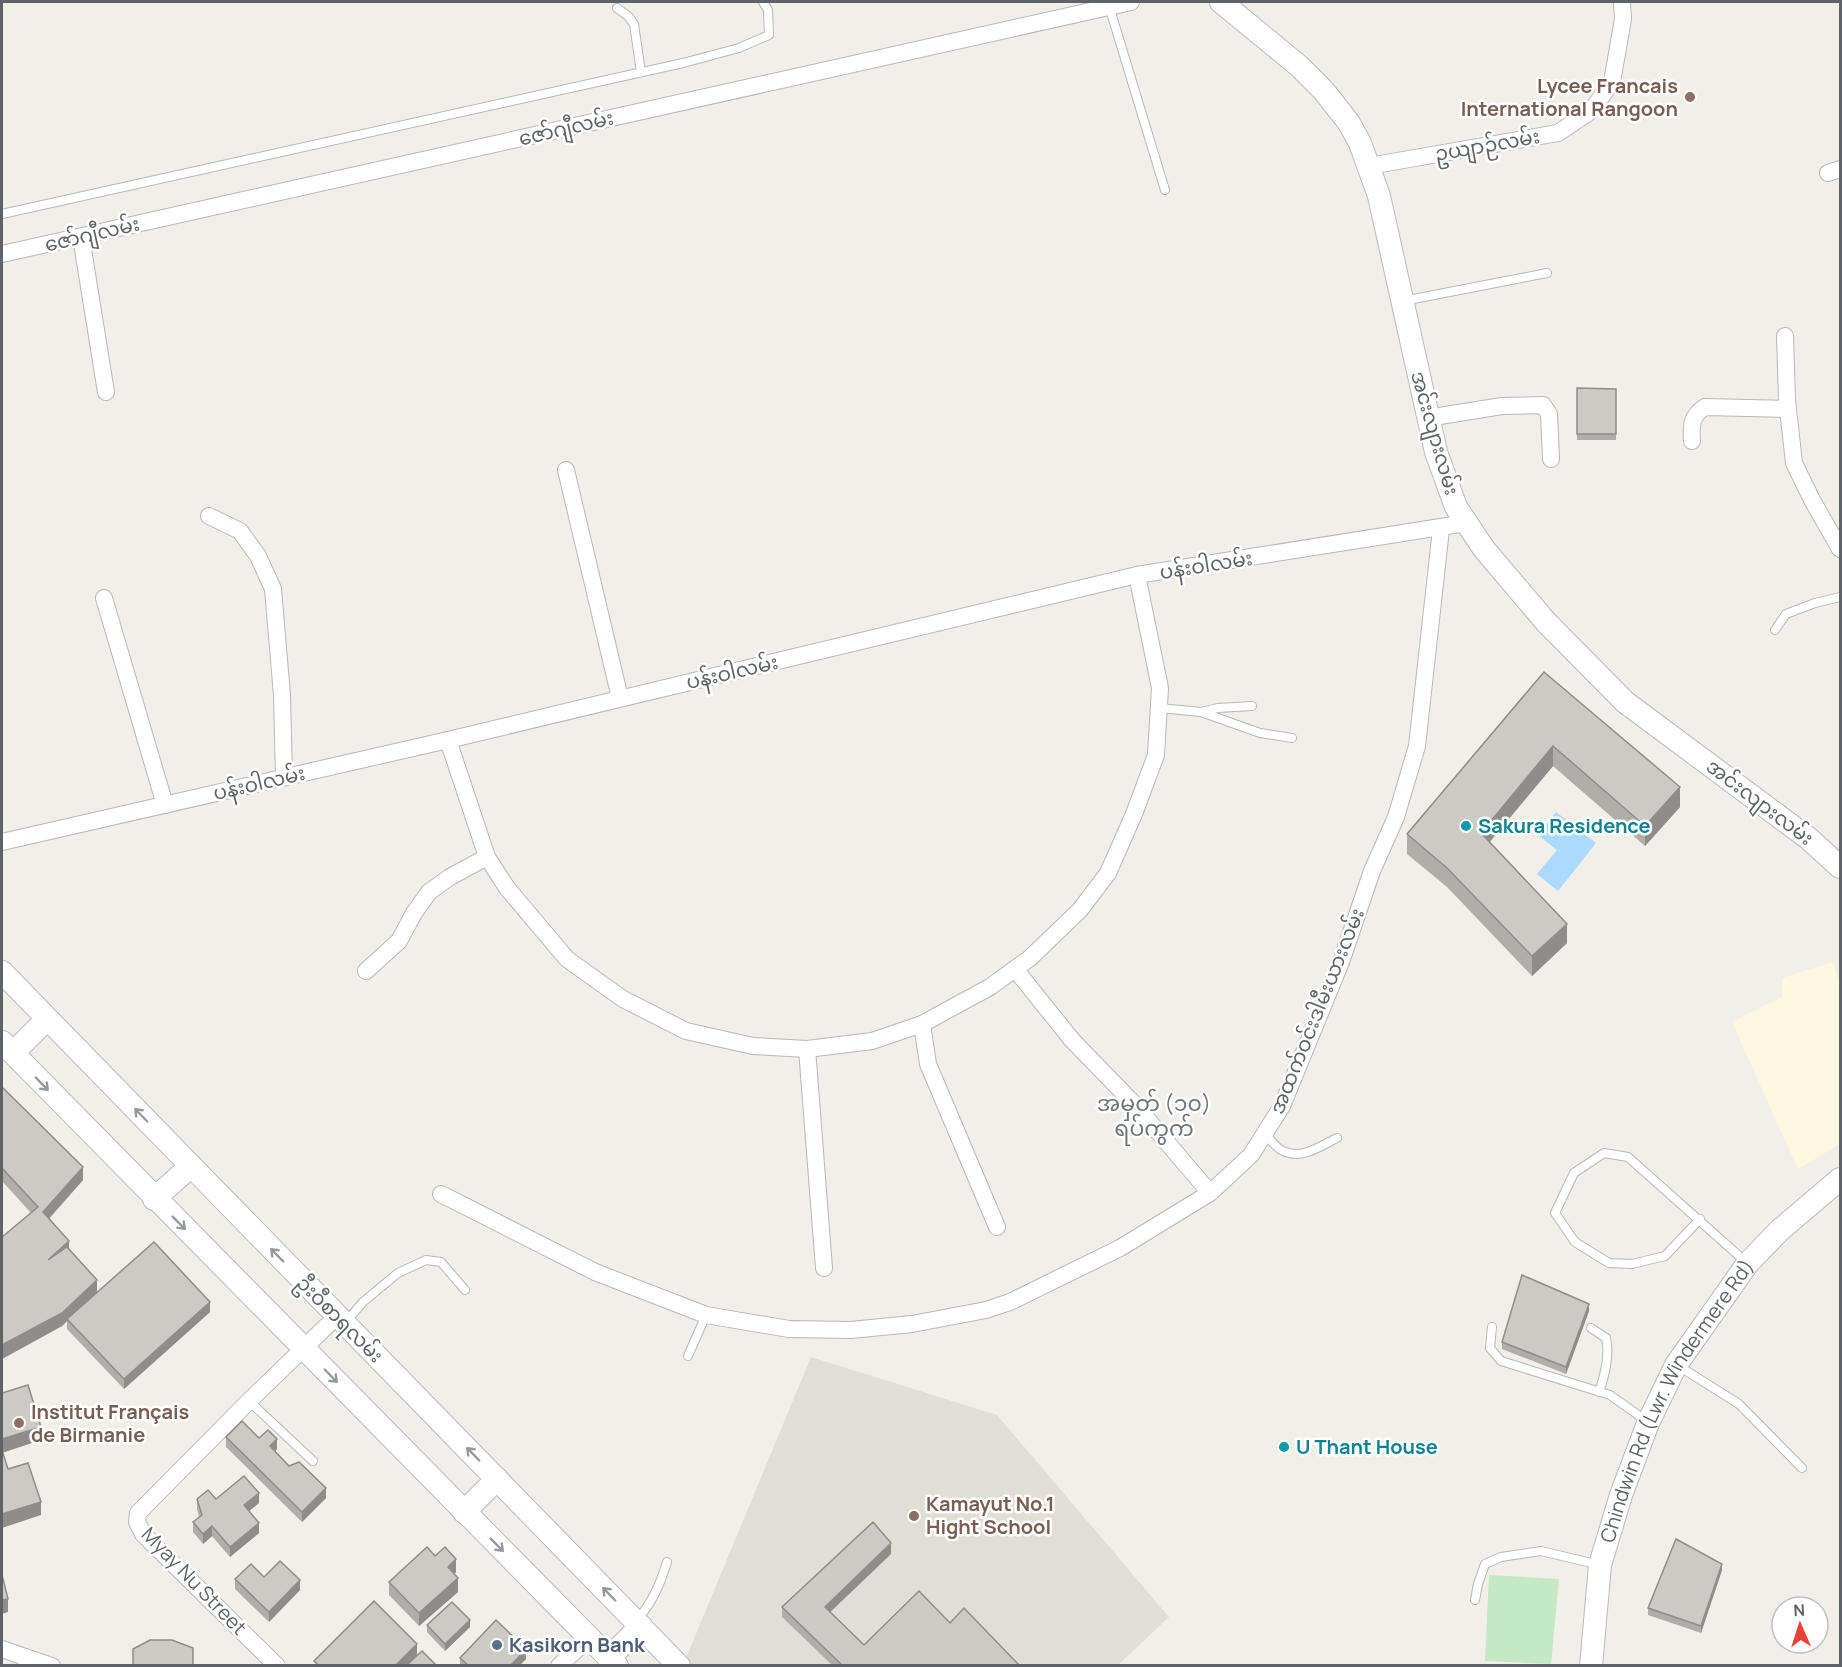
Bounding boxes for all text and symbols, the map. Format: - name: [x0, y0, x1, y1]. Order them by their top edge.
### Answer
- place label: Lycee Francais International Rangoon: [1461, 72, 1678, 122]
- marker: Lycee Francais International Rangoon: [1683, 90, 1697, 104]
- street label: ဇော်ဂျီလမ်း: [516, 103, 617, 154]
- street label: ဥယျာဉ်လမ်း: [1432, 122, 1542, 170]
- street label: ဇော်ဂျီလမ်း: [42, 209, 143, 260]
- street label: အင်းလျားလမ်း: [1402, 368, 1466, 499]
- street label: ပန်းဝါလမ်း: [1158, 544, 1255, 588]
- street label: ပန်းဝါလမ်း: [683, 648, 781, 698]
- street label: အင်းလျားလမ်း: [1699, 752, 1820, 853]
- street label: ပန်းဝါလမ်း: [210, 759, 308, 809]
- place label: Sakura Residence: [1478, 812, 1651, 839]
- marker: Sakura Residence: [1459, 819, 1473, 833]
- street label: အထက်ဝင်းဒါမီးယားလမ်း: [1263, 904, 1370, 1118]
- one-way arrow: [35, 1076, 50, 1091]
- district label: အမှတ် (၁၀) ရပ်ကွက်: [1097, 1088, 1211, 1146]
- one-way arrow: [134, 1108, 149, 1123]
- one-way arrow: [171, 1216, 186, 1231]
- one-way arrow: [270, 1248, 284, 1263]
- street label: Chindwin Rd (Lwr. Windermere Rd): [1594, 1253, 1760, 1546]
- street label: ဦးဝီစာရလမ်း: [289, 1269, 390, 1370]
- one-way arrow: [323, 1369, 338, 1384]
- place label: Institut Français de Birmanie: [31, 1398, 190, 1448]
- marker: Institut Français de Birmanie: [12, 1416, 26, 1430]
- place label: U Thant House: [1296, 1433, 1438, 1460]
- marker: U Thant House: [1277, 1440, 1291, 1454]
- one-way arrow: [465, 1447, 480, 1462]
- place label: Kamayut No.1 Hight School: [926, 1490, 1054, 1540]
- marker: Kamayut No.1 Hight School: [907, 1509, 921, 1523]
- street label: Myay Nu Street: [136, 1521, 253, 1641]
- one-way arrow: [489, 1538, 504, 1553]
- one-way arrow: [601, 1586, 616, 1601]
- north arrow: [1770, 1595, 1830, 1655]
- text: N: [1793, 1599, 1806, 1621]
- place label: Kasikorn Bank: [509, 1631, 646, 1658]
- marker: Kasikorn Bank: [490, 1638, 504, 1652]

